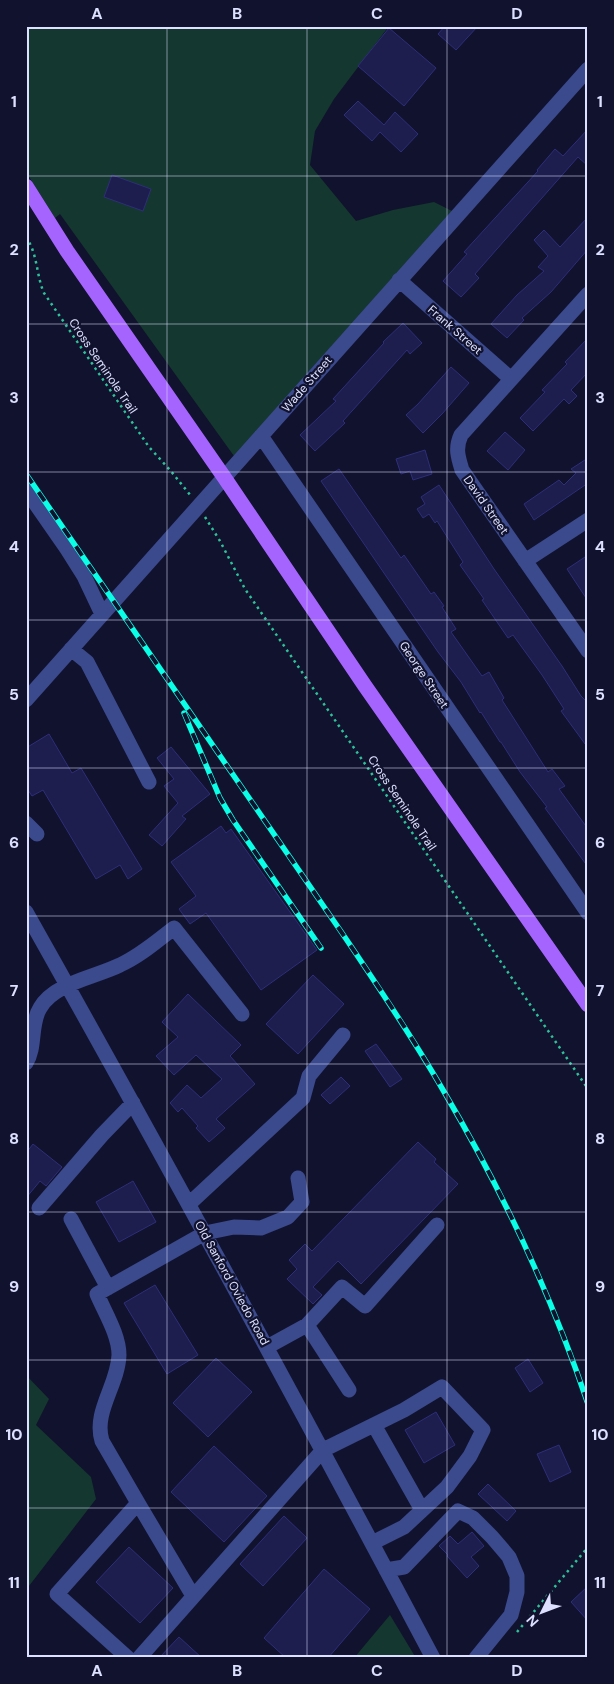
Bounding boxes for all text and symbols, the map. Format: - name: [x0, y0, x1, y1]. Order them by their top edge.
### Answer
- text: A: [91, 3, 103, 24]
- text: B: [232, 3, 242, 24]
- text: C: [371, 3, 383, 24]
- text: D: [511, 3, 523, 24]
- text: 1: [11, 91, 17, 112]
- text: 1: [597, 91, 603, 112]
- text: 2: [9, 239, 19, 260]
- text: 2: [595, 239, 605, 260]
- street label: Frank Street: [424, 302, 486, 358]
- street label: Cross Seminole Trail: [65, 315, 141, 417]
- street label: Wade Street: [278, 352, 336, 415]
- text: 3: [9, 387, 19, 408]
- text: 3: [595, 387, 605, 408]
- street label: David Street: [460, 472, 512, 538]
- text: 4: [9, 536, 19, 557]
- text: 4: [595, 536, 605, 557]
- street label: George Street: [396, 638, 453, 712]
- text: 5: [9, 684, 19, 705]
- text: 5: [595, 684, 605, 705]
- street label: Cross Seminole Trail: [364, 752, 440, 854]
- text: 6: [9, 832, 19, 853]
- text: 6: [595, 832, 605, 853]
- text: 7: [10, 980, 19, 1001]
- text: 7: [596, 980, 605, 1001]
- text: 8: [9, 1128, 19, 1149]
- text: 8: [595, 1128, 605, 1149]
- street label: Old Sanford Oviedo Road: [191, 1218, 273, 1348]
- text: 9: [9, 1276, 19, 1297]
- text: 9: [595, 1276, 605, 1297]
- text: 10: [5, 1424, 23, 1445]
- text: 10: [591, 1424, 609, 1445]
- text: 11: [8, 1572, 20, 1593]
- text: 11: [594, 1572, 606, 1593]
- north arrow: [516, 1586, 566, 1636]
- text: N: [522, 1611, 542, 1631]
- text: A: [91, 1660, 103, 1681]
- text: B: [232, 1660, 242, 1681]
- text: C: [371, 1660, 383, 1681]
- text: D: [511, 1660, 523, 1681]

